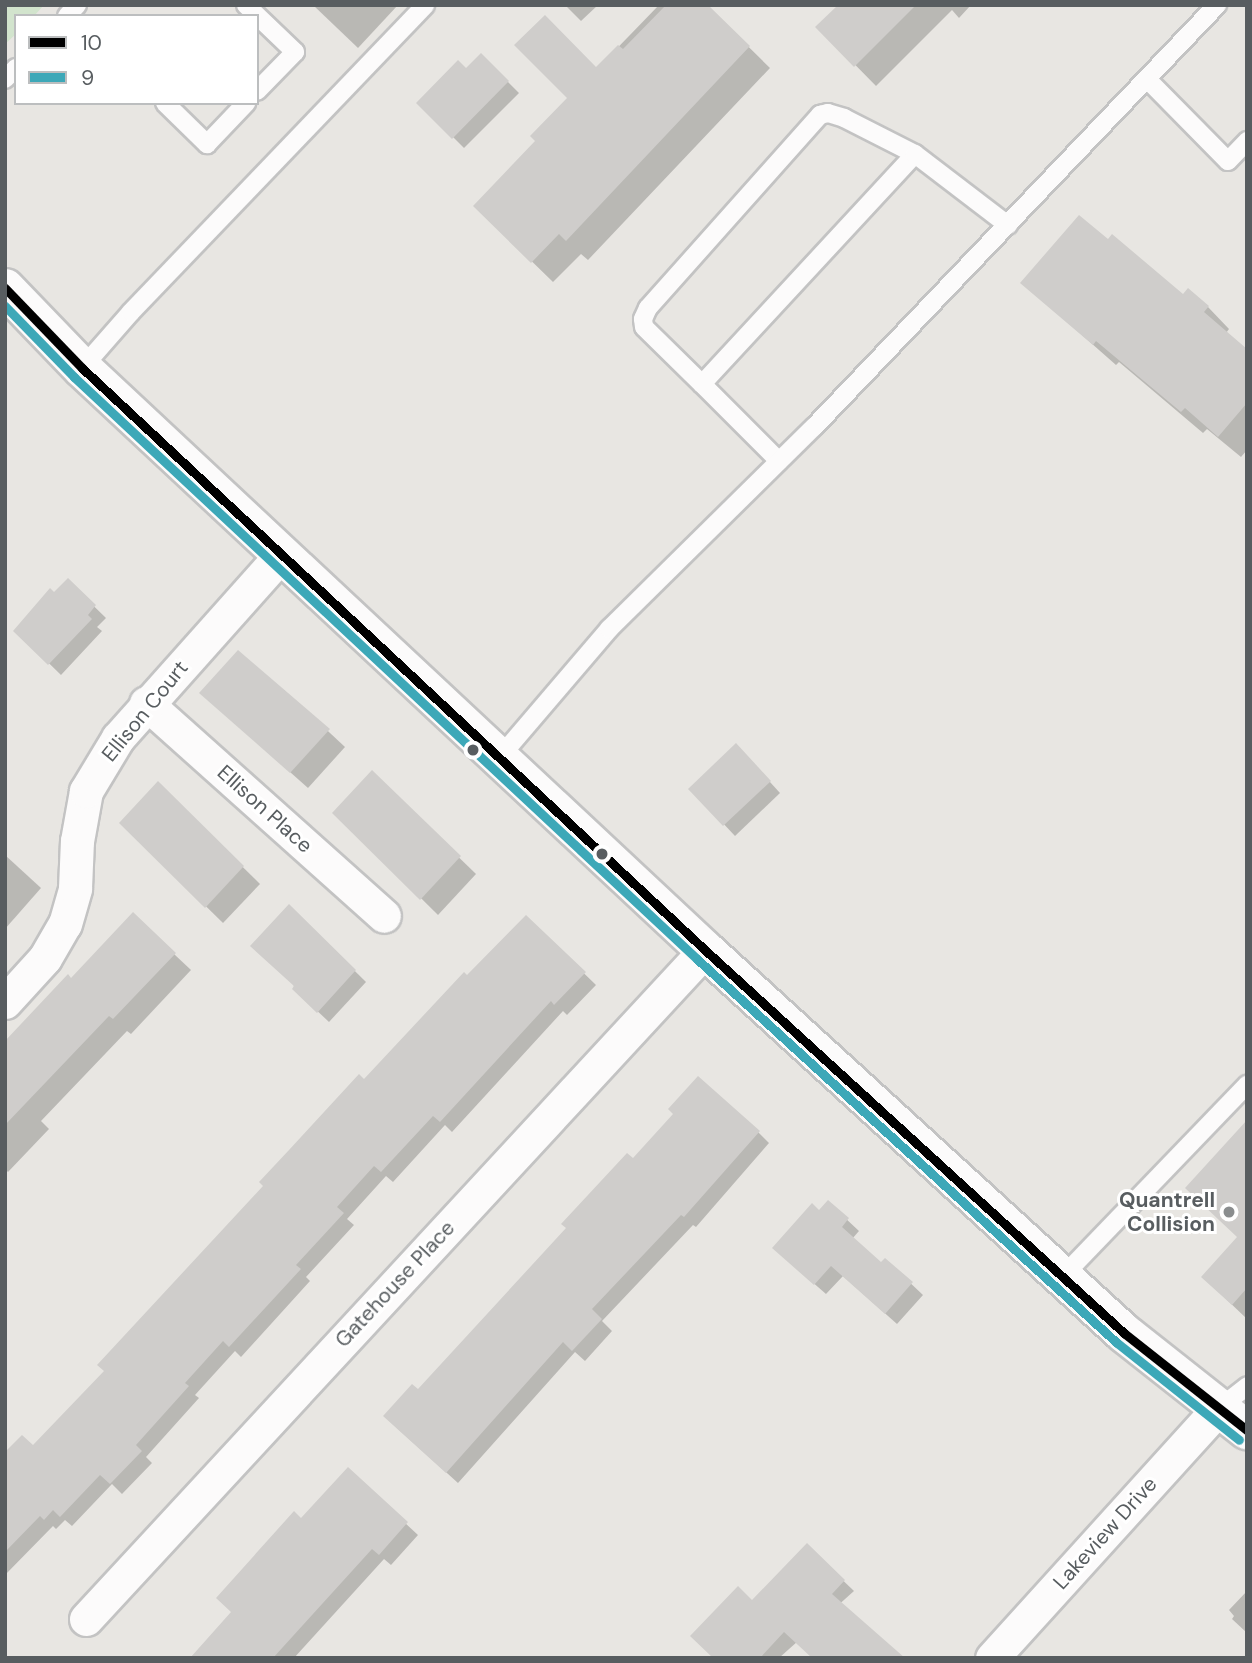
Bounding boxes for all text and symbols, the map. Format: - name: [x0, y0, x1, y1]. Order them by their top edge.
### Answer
- legend: [14, 14, 259, 105]
- text: 10: [81, 29, 102, 57]
- text: 9: [81, 64, 94, 92]
- street label: Ellison Court: [97, 655, 193, 767]
- unlabelled marker: [466, 743, 480, 757]
- street label: Ellison Place: [212, 760, 318, 858]
- unlabelled marker: [595, 847, 609, 861]
- place label: Quantrell Collision: [1119, 1187, 1215, 1237]
- marker: Quantrell Collision: [1221, 1204, 1237, 1220]
- street label: Gatehouse Place: [330, 1216, 460, 1352]
- street label: Lakeview Drive: [1048, 1472, 1162, 1594]

